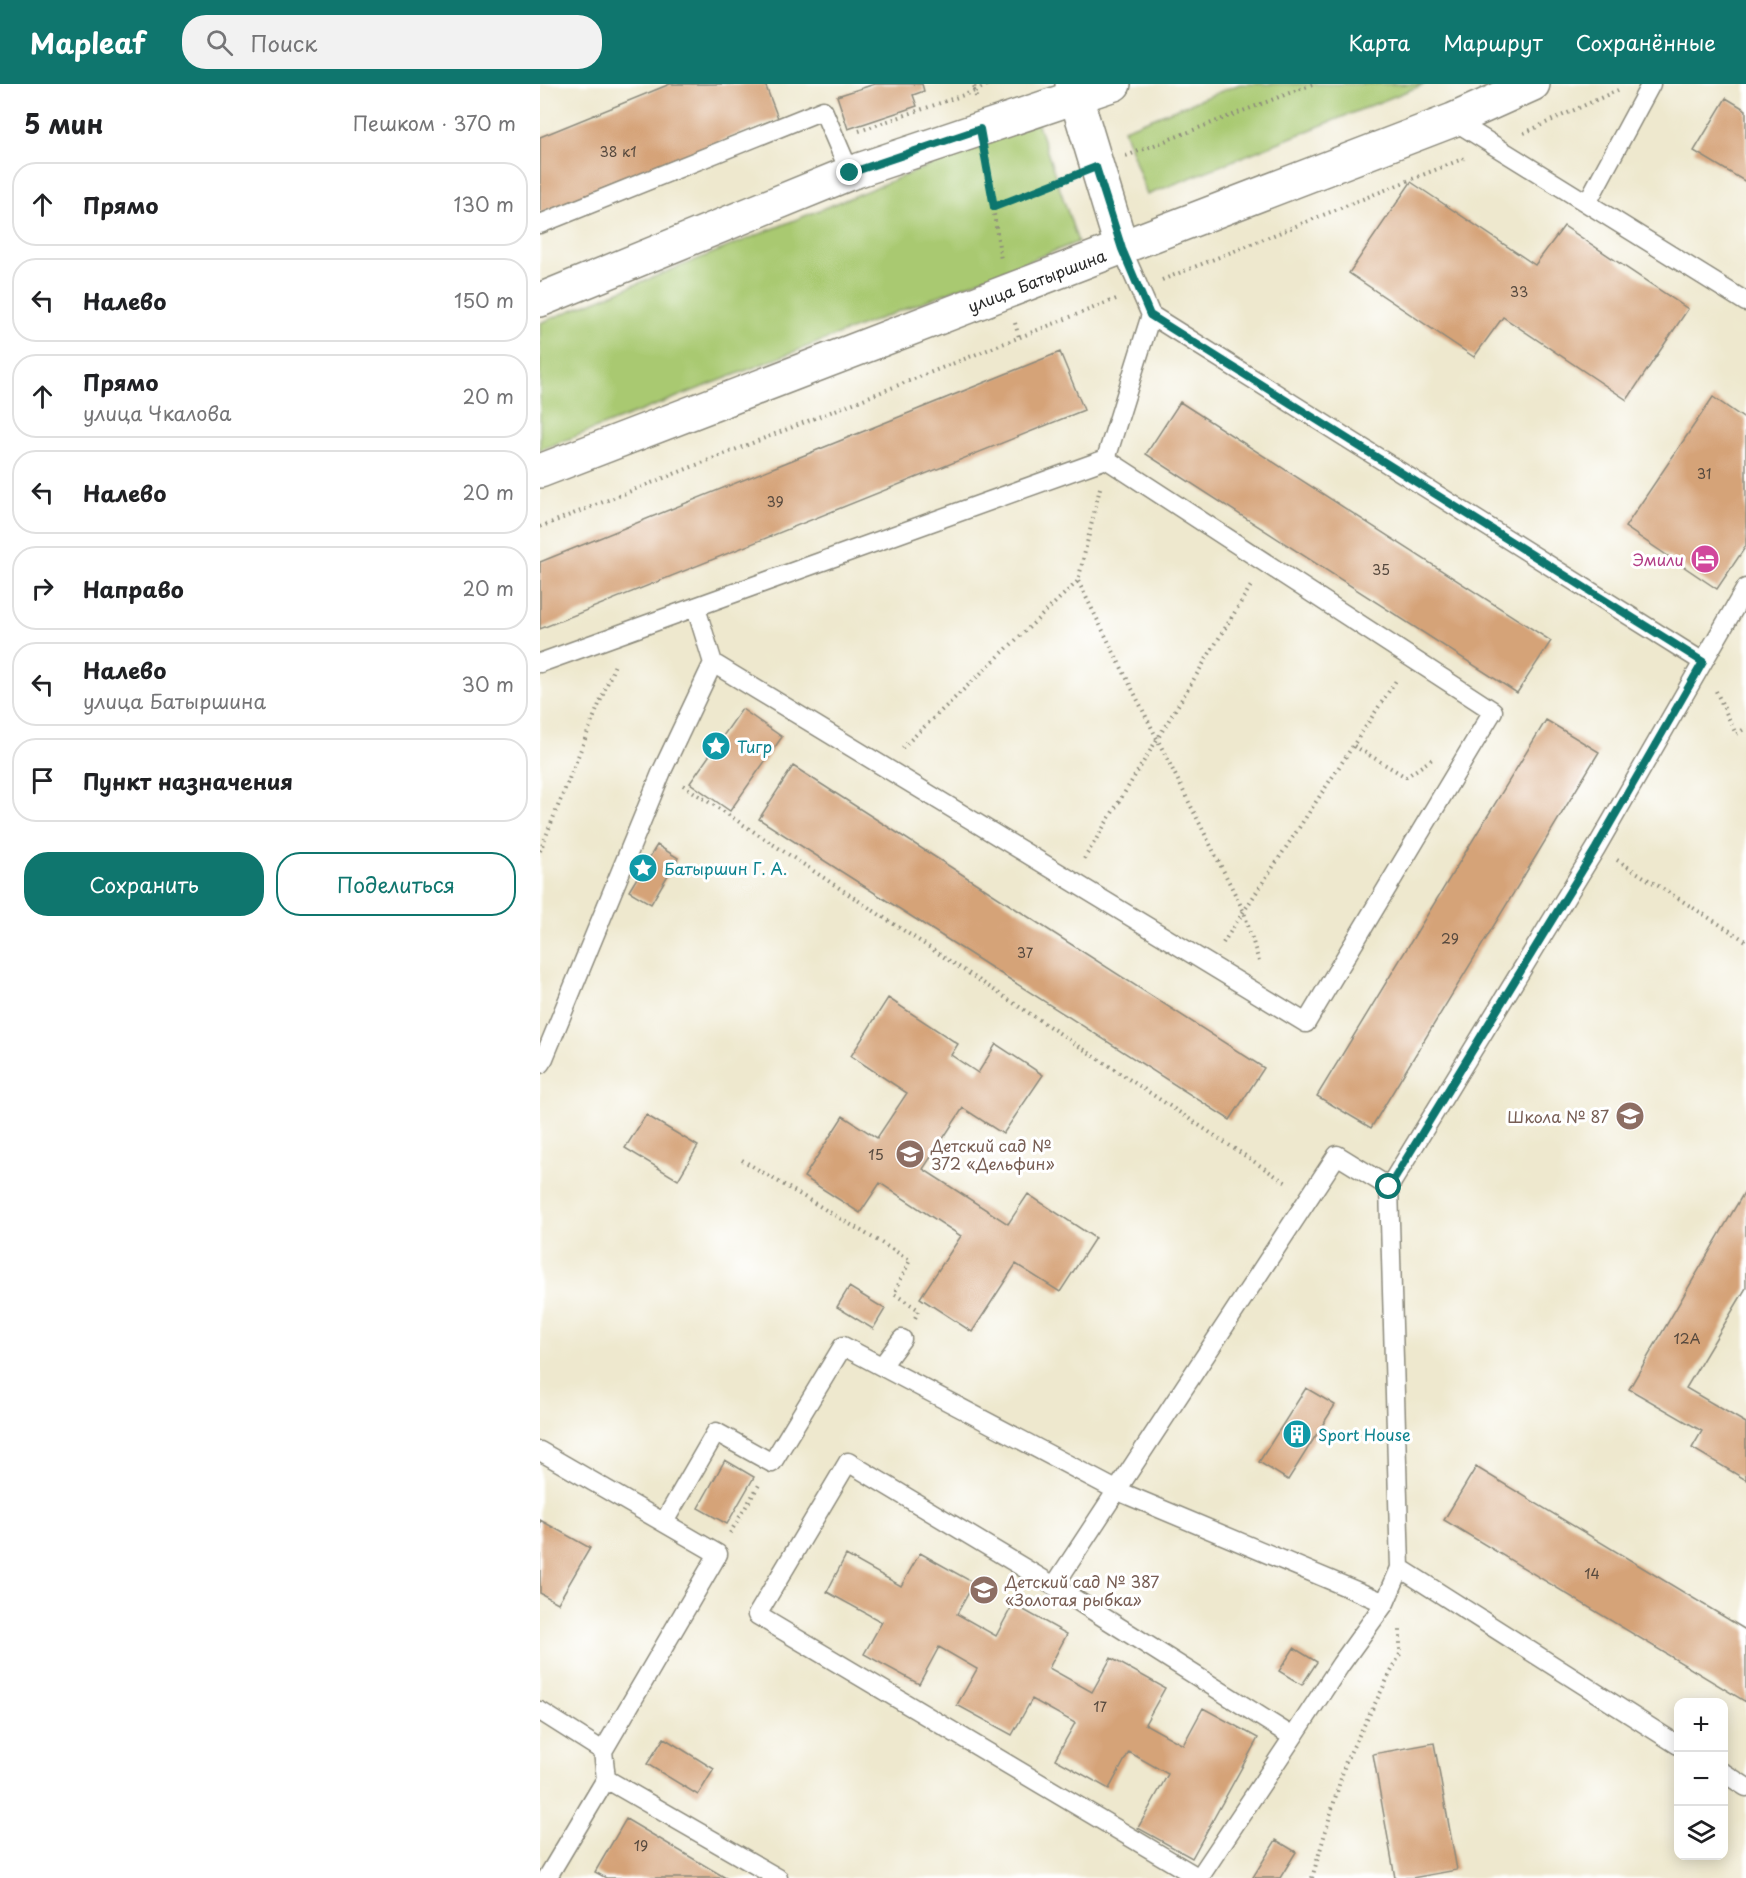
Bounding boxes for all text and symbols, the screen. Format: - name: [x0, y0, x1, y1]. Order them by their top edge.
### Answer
- search box: [182, 15, 602, 69]
- text: Mapleaf: [30, 21, 146, 64]
- icon: search: [203, 26, 236, 59]
- text: Поиск: [251, 26, 317, 59]
- text: Карта: [1349, 26, 1410, 58]
- text: Маршрут: [1443, 26, 1543, 58]
- text: Сохранённые: [1576, 26, 1716, 58]
- text: 5 мин: [24, 104, 103, 143]
- text: Пешком · 370 m: [353, 108, 516, 138]
- house number: 38 к1: [599, 141, 637, 162]
- route end: [836, 159, 862, 185]
- icon: ahead: [26, 188, 59, 221]
- text: Прямо: [83, 188, 158, 221]
- text: 130 m: [454, 189, 514, 219]
- street label: улица Батыршина: [964, 243, 1109, 318]
- house number: 33: [1510, 281, 1528, 302]
- icon: left: [26, 284, 59, 317]
- text: Налево: [83, 284, 166, 317]
- text: 150 m: [454, 285, 514, 315]
- text: Прямо: [83, 365, 158, 398]
- icon: ahead: [26, 380, 59, 413]
- text: 20 m: [462, 381, 514, 411]
- text: улица Чкалова: [83, 398, 231, 428]
- house number: 31: [1697, 463, 1711, 484]
- icon: left: [26, 476, 59, 509]
- text: Налево: [83, 476, 166, 509]
- text: 20 m: [462, 477, 514, 507]
- house number: 39: [766, 491, 784, 512]
- hotel icon: Эмили: [1689, 543, 1721, 575]
- place label: Эмили: [1633, 547, 1684, 571]
- house number: 35: [1372, 559, 1390, 580]
- icon: right: [26, 572, 59, 605]
- text: Направо: [83, 572, 184, 605]
- text: 20 m: [462, 573, 514, 603]
- text: Налево: [83, 653, 166, 686]
- icon: left: [26, 668, 59, 701]
- text: 30 m: [461, 669, 514, 699]
- text: улица Батыршина: [83, 686, 266, 716]
- place icon: Тигр: [700, 730, 732, 762]
- place label: Тигр: [737, 734, 772, 758]
- icon: arrive: [26, 764, 59, 797]
- text: Пункт назначения: [83, 764, 293, 797]
- button: Сохранить: [24, 852, 264, 916]
- button: Поделиться: [276, 852, 516, 916]
- place icon: Батыршин Г. А.: [627, 852, 659, 884]
- place label: Батыршин Г. А.: [664, 856, 787, 880]
- house number: 29: [1441, 928, 1459, 949]
- house number: 37: [1017, 942, 1034, 963]
- school or university icon: Школа № 87: [1614, 1100, 1646, 1132]
- place label: Школа № 87: [1507, 1104, 1609, 1128]
- place label: Детский сад № 372 «Дельфин»: [930, 1133, 1055, 1175]
- school or university icon: Детский сад № 372 «Дельфин»: [894, 1138, 926, 1170]
- house number: 15: [868, 1144, 884, 1165]
- route start: [1375, 1173, 1401, 1199]
- house number: 12А: [1674, 1328, 1701, 1349]
- building icon: Sport House: [1281, 1418, 1313, 1450]
- place label: Sport House: [1318, 1422, 1411, 1446]
- house number: 14: [1584, 1563, 1600, 1584]
- place label: Детский сад № 387 «Золотая рыбка»: [1004, 1569, 1159, 1611]
- school or university icon: Детский сад № 387 «Золотая рыбка»: [968, 1574, 1000, 1606]
- house number: 17: [1093, 1696, 1107, 1717]
- map controls: [1674, 1698, 1728, 1860]
- button: +: [1674, 1698, 1728, 1752]
- button: −: [1674, 1752, 1728, 1806]
- button: layers: [1674, 1806, 1728, 1860]
- house number: 19: [634, 1835, 648, 1856]

